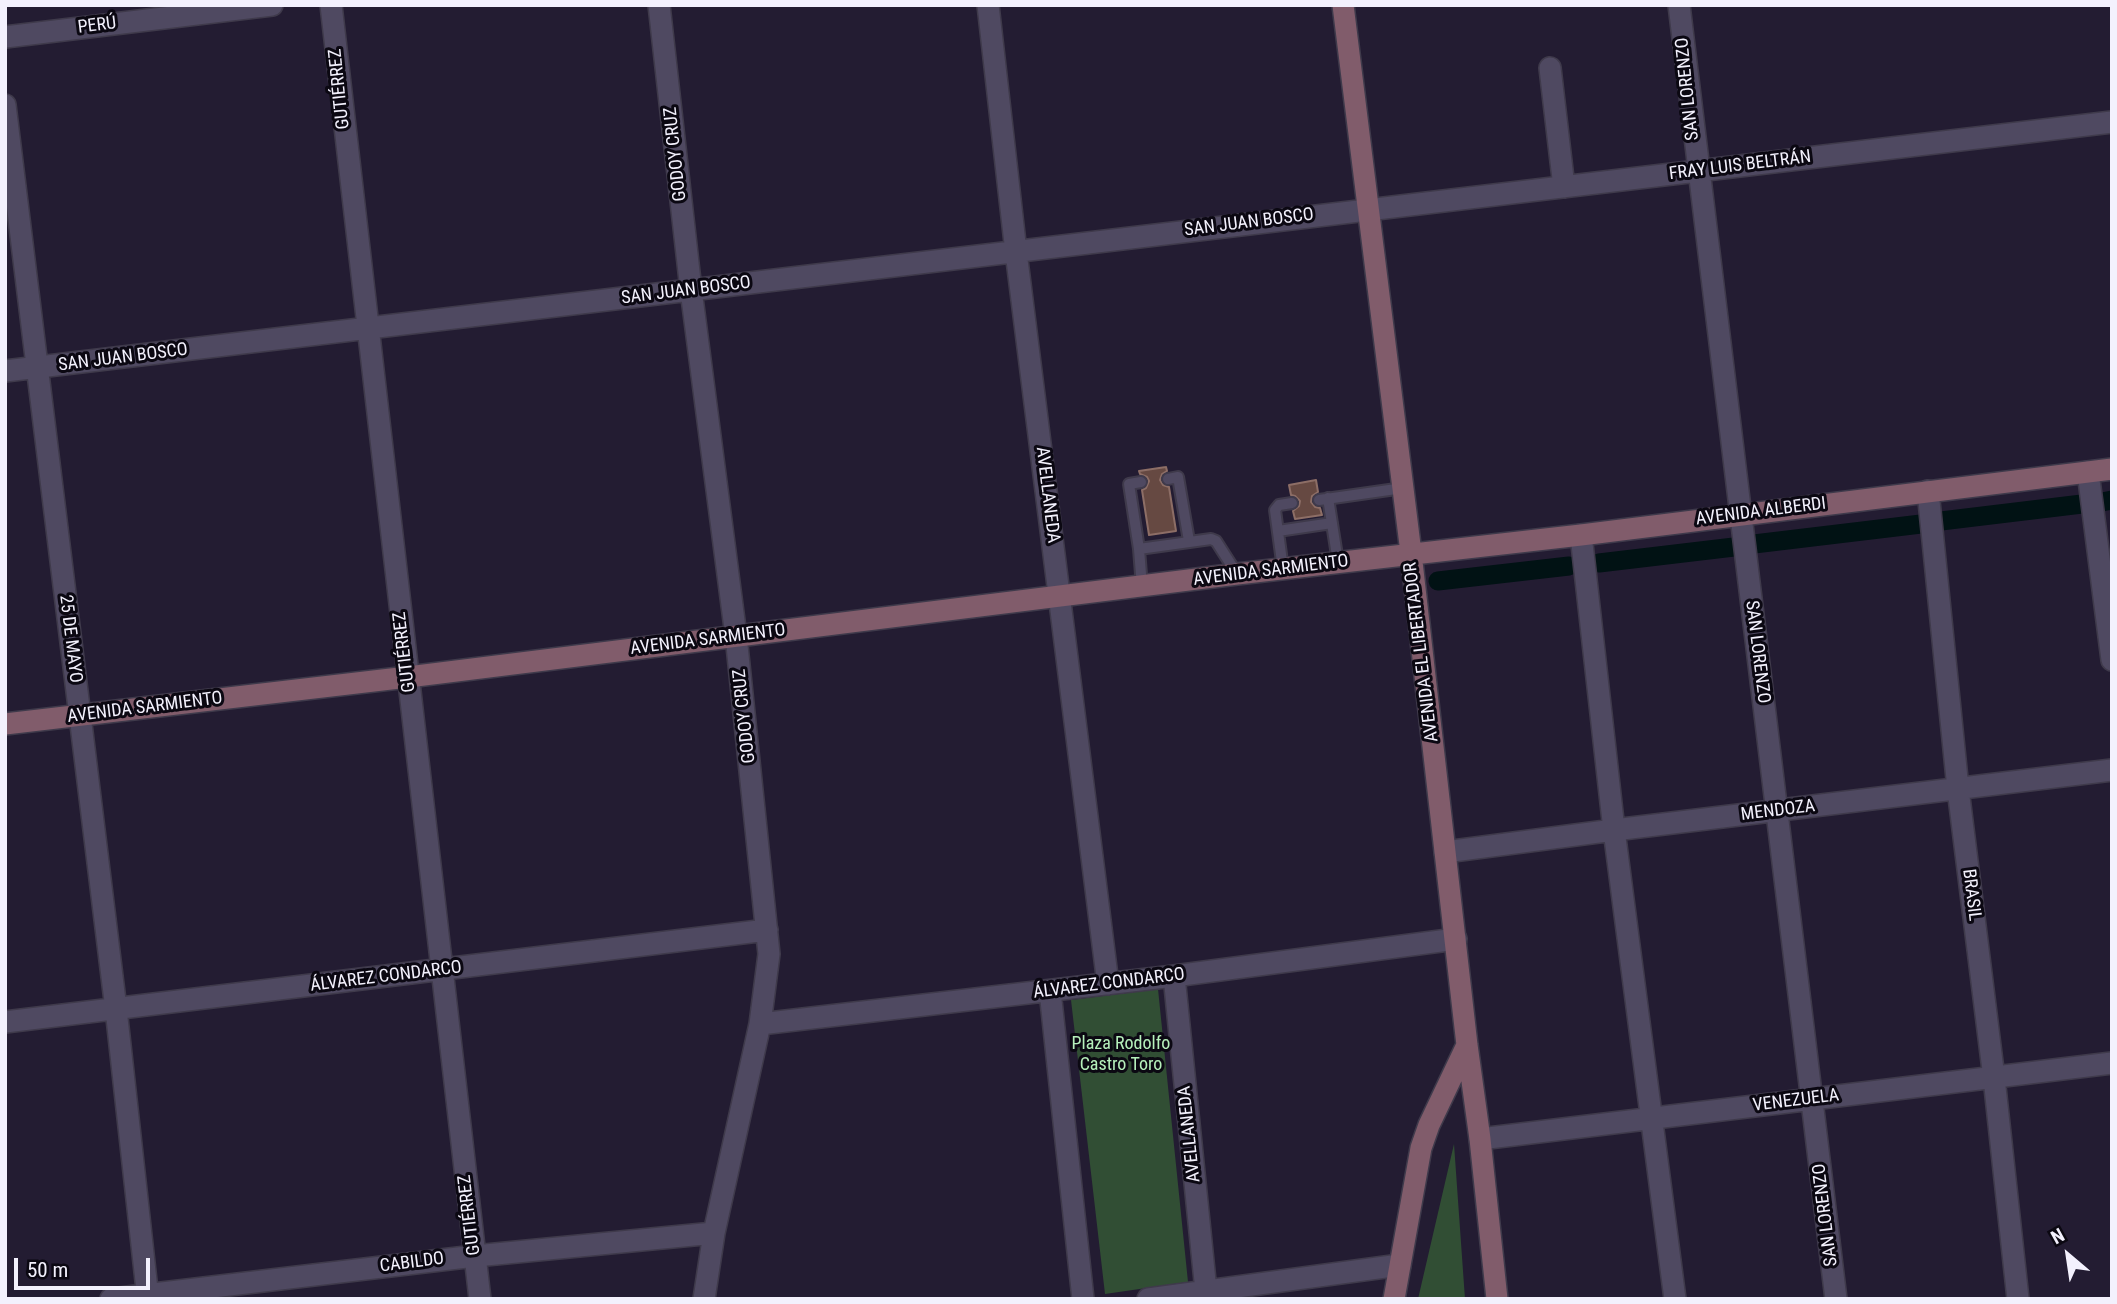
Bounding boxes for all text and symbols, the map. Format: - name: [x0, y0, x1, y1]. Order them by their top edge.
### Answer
- street label: PERÚ: [77, 13, 117, 39]
- street label: SAN LORENZO: [1672, 36, 1704, 142]
- street label: GUTIÉRREZ: [325, 48, 355, 130]
- street label: GODOY CRUZ: [660, 106, 692, 202]
- street label: FRAY LUIS BELTRÁN: [1668, 147, 1812, 185]
- street label: SAN JUAN BOSCO: [1183, 204, 1315, 242]
- street label: SAN JUAN BOSCO: [620, 272, 752, 310]
- street label: SAN JUAN BOSCO: [57, 339, 189, 377]
- street label: AVELLANEDA: [1030, 446, 1064, 544]
- street label: AVENIDA ALBERDI: [1695, 493, 1827, 531]
- street label: AVENIDA SARMIENTO: [1192, 551, 1350, 591]
- street label: AVENIDA EL LIBERTADOR: [1400, 561, 1444, 743]
- street label: 25 DE MAYO: [54, 594, 86, 684]
- street label: SAN LORENZO: [1740, 599, 1774, 705]
- street label: GUTIÉRREZ: [389, 610, 421, 694]
- street label: AVENIDA SARMIENTO: [629, 620, 787, 660]
- street label: GODOY CRUZ: [729, 668, 761, 764]
- street label: AVENIDA SARMIENTO: [66, 688, 224, 728]
- street label: MENDOZA: [1740, 796, 1816, 826]
- street label: BRASIL: [1957, 868, 1985, 922]
- street label: ÁLVAREZ CONDARCO: [309, 957, 463, 997]
- street label: ÁLVAREZ CONDARCO: [1032, 964, 1186, 1004]
- park label: Plaza Rodolfo Castro Toro: [1072, 1033, 1170, 1076]
- street label: AVELLANEDA: [1174, 1085, 1206, 1183]
- street label: VENEZUELA: [1752, 1085, 1840, 1117]
- street label: SAN LORENZO: [1809, 1162, 1843, 1268]
- street label: GUTIÉRREZ: [454, 1173, 486, 1257]
- north arrow: [2033, 1220, 2103, 1290]
- text: N: [2047, 1223, 2068, 1249]
- scale bar: [18, 1244, 154, 1288]
- street label: CABILDO: [379, 1248, 445, 1278]
- text: 50 m: [27, 1258, 68, 1282]

